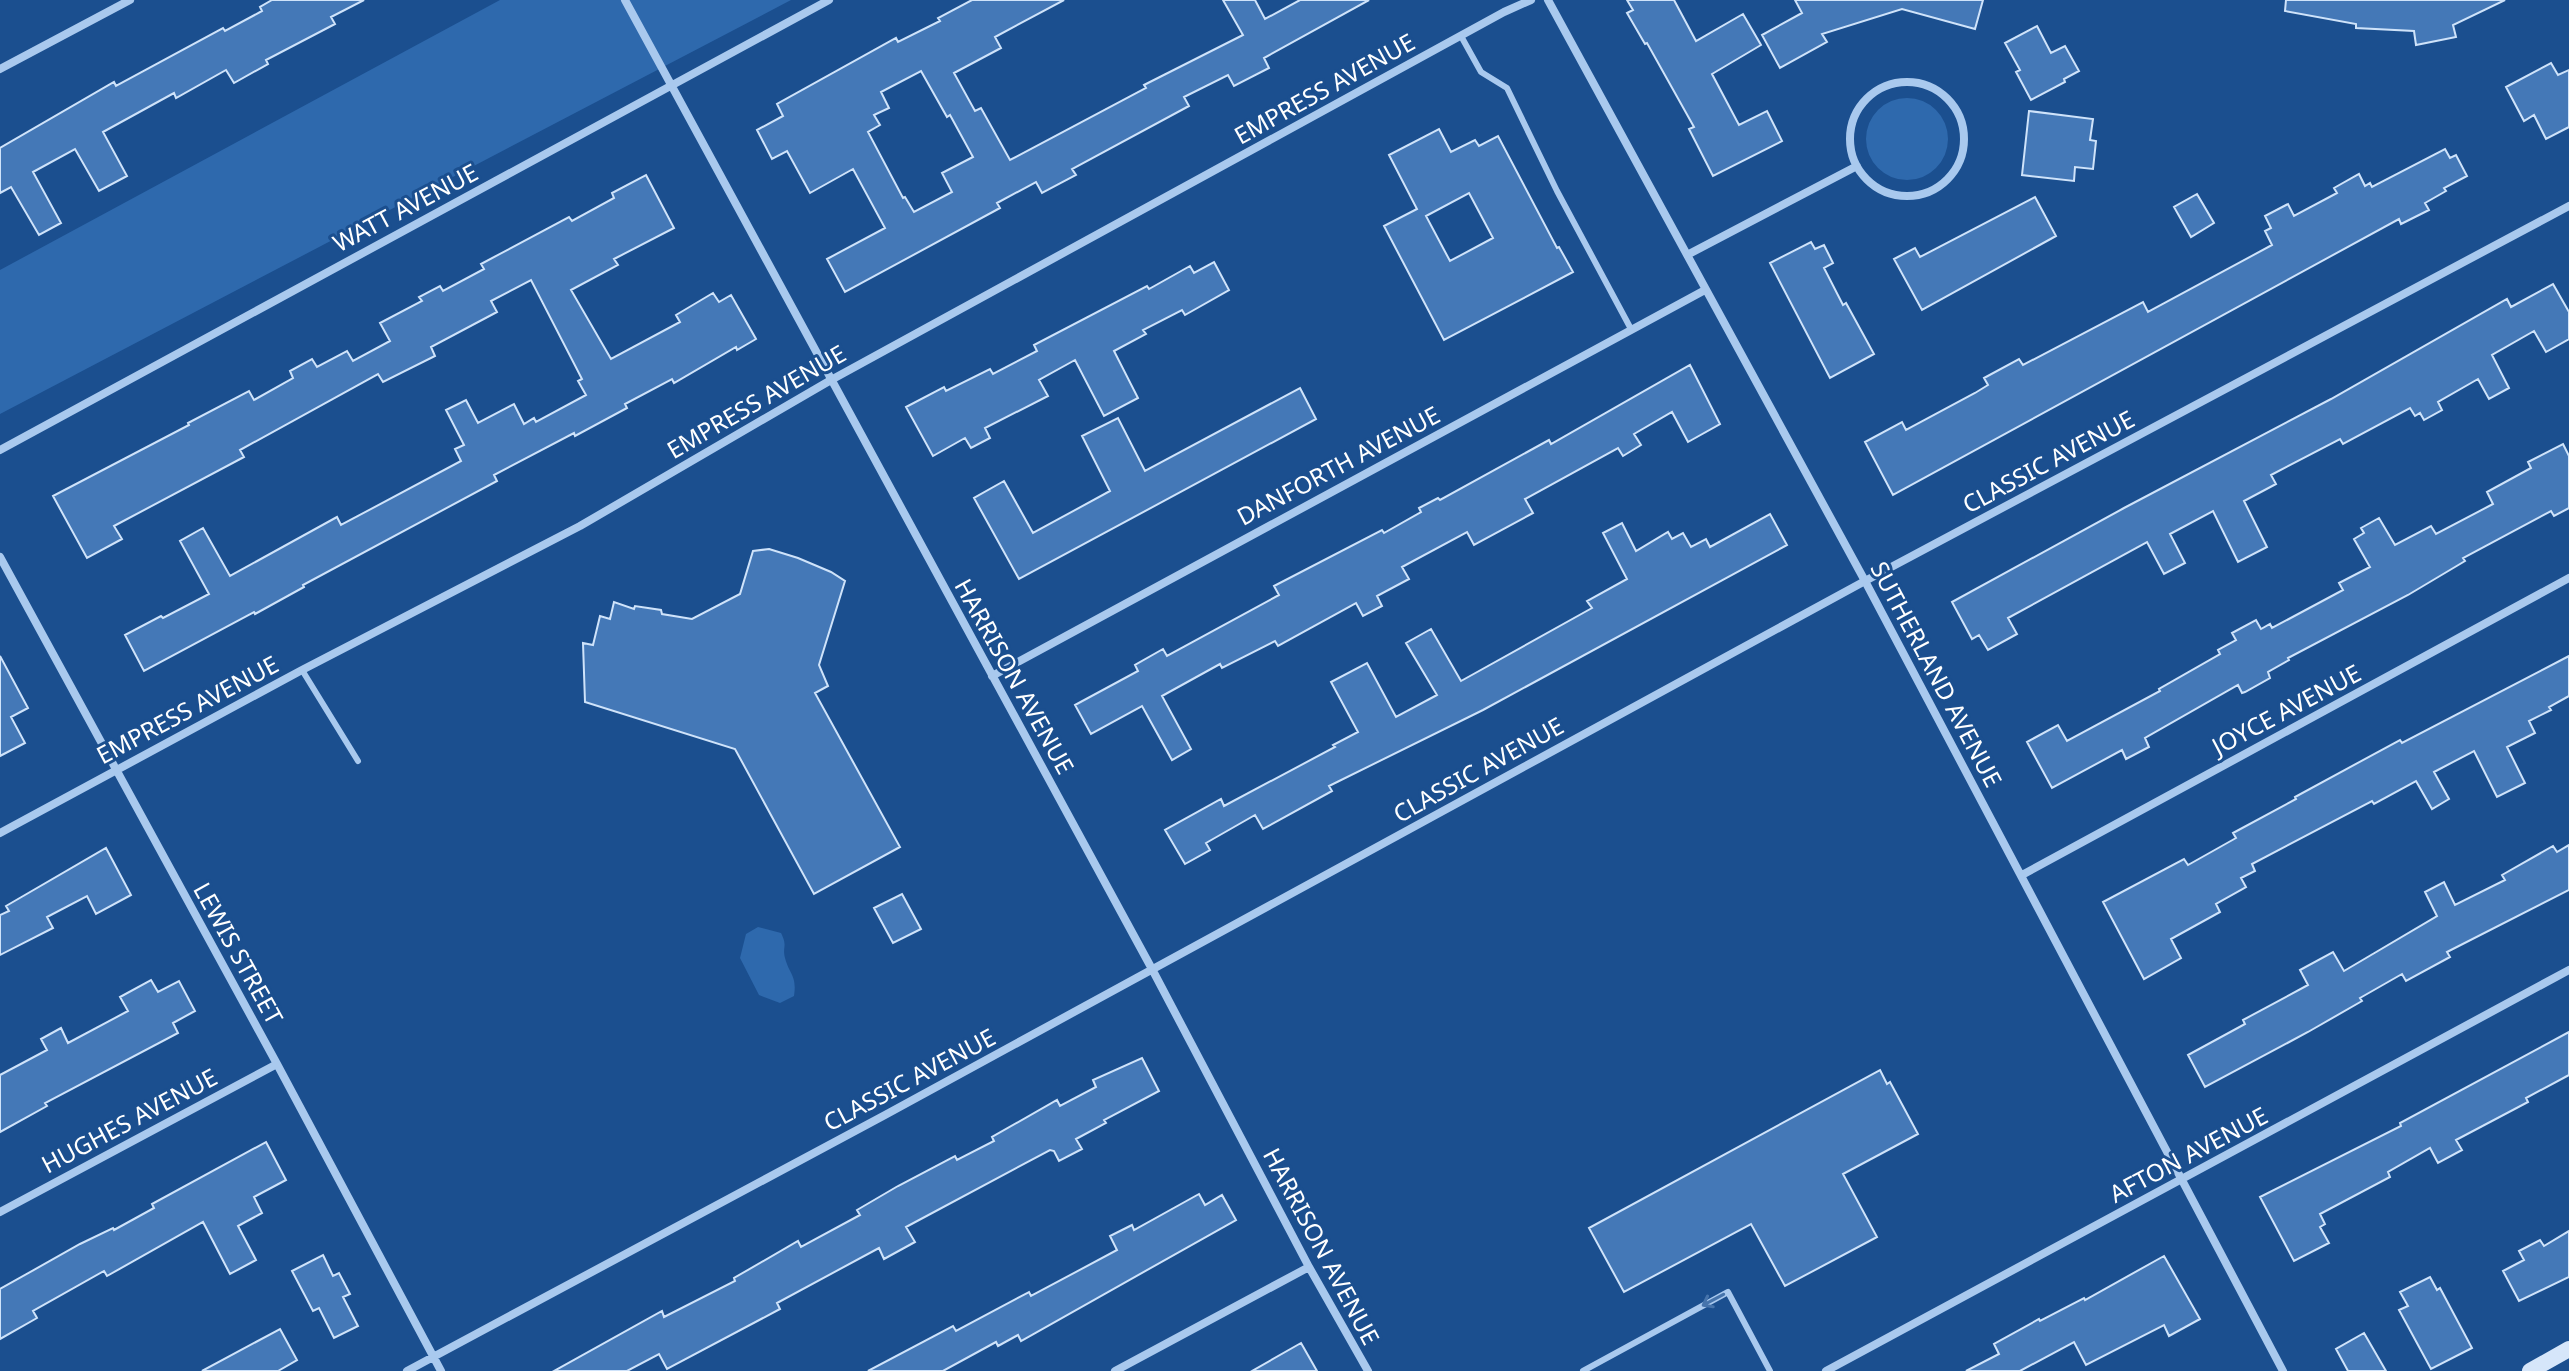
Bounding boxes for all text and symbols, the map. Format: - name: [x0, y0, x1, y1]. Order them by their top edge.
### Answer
- street label: EMPRESS AVENUE: [1228, 25, 1420, 151]
- street label: WATT AVENUE: [327, 155, 483, 259]
- street label: EMPRESS AVENUE: [660, 336, 852, 466]
- street label: DANFORTH AVENUE: [1231, 398, 1445, 532]
- street label: CLASSIC AVENUE: [1956, 402, 2140, 520]
- street label: SUTHERLAND AVENUE: [1863, 555, 2011, 793]
- street label: HARRISON AVENUE: [948, 572, 1082, 780]
- street label: EMPRESS AVENUE: [90, 647, 284, 771]
- street label: JOYCE AVENUE: [2204, 656, 2366, 763]
- street label: CLASSIC AVENUE: [1387, 708, 1569, 830]
- street label: LEWIS STREET: [186, 876, 292, 1030]
- street label: CLASSIC AVENUE: [817, 1020, 1001, 1138]
- street label: HUGHES AVENUE: [35, 1060, 223, 1180]
- street label: AFTON AVENUE: [2103, 1098, 2273, 1210]
- street label: HARRISON AVENUE: [1256, 1142, 1388, 1350]
- one-way arrow: [1702, 1293, 1726, 1308]

